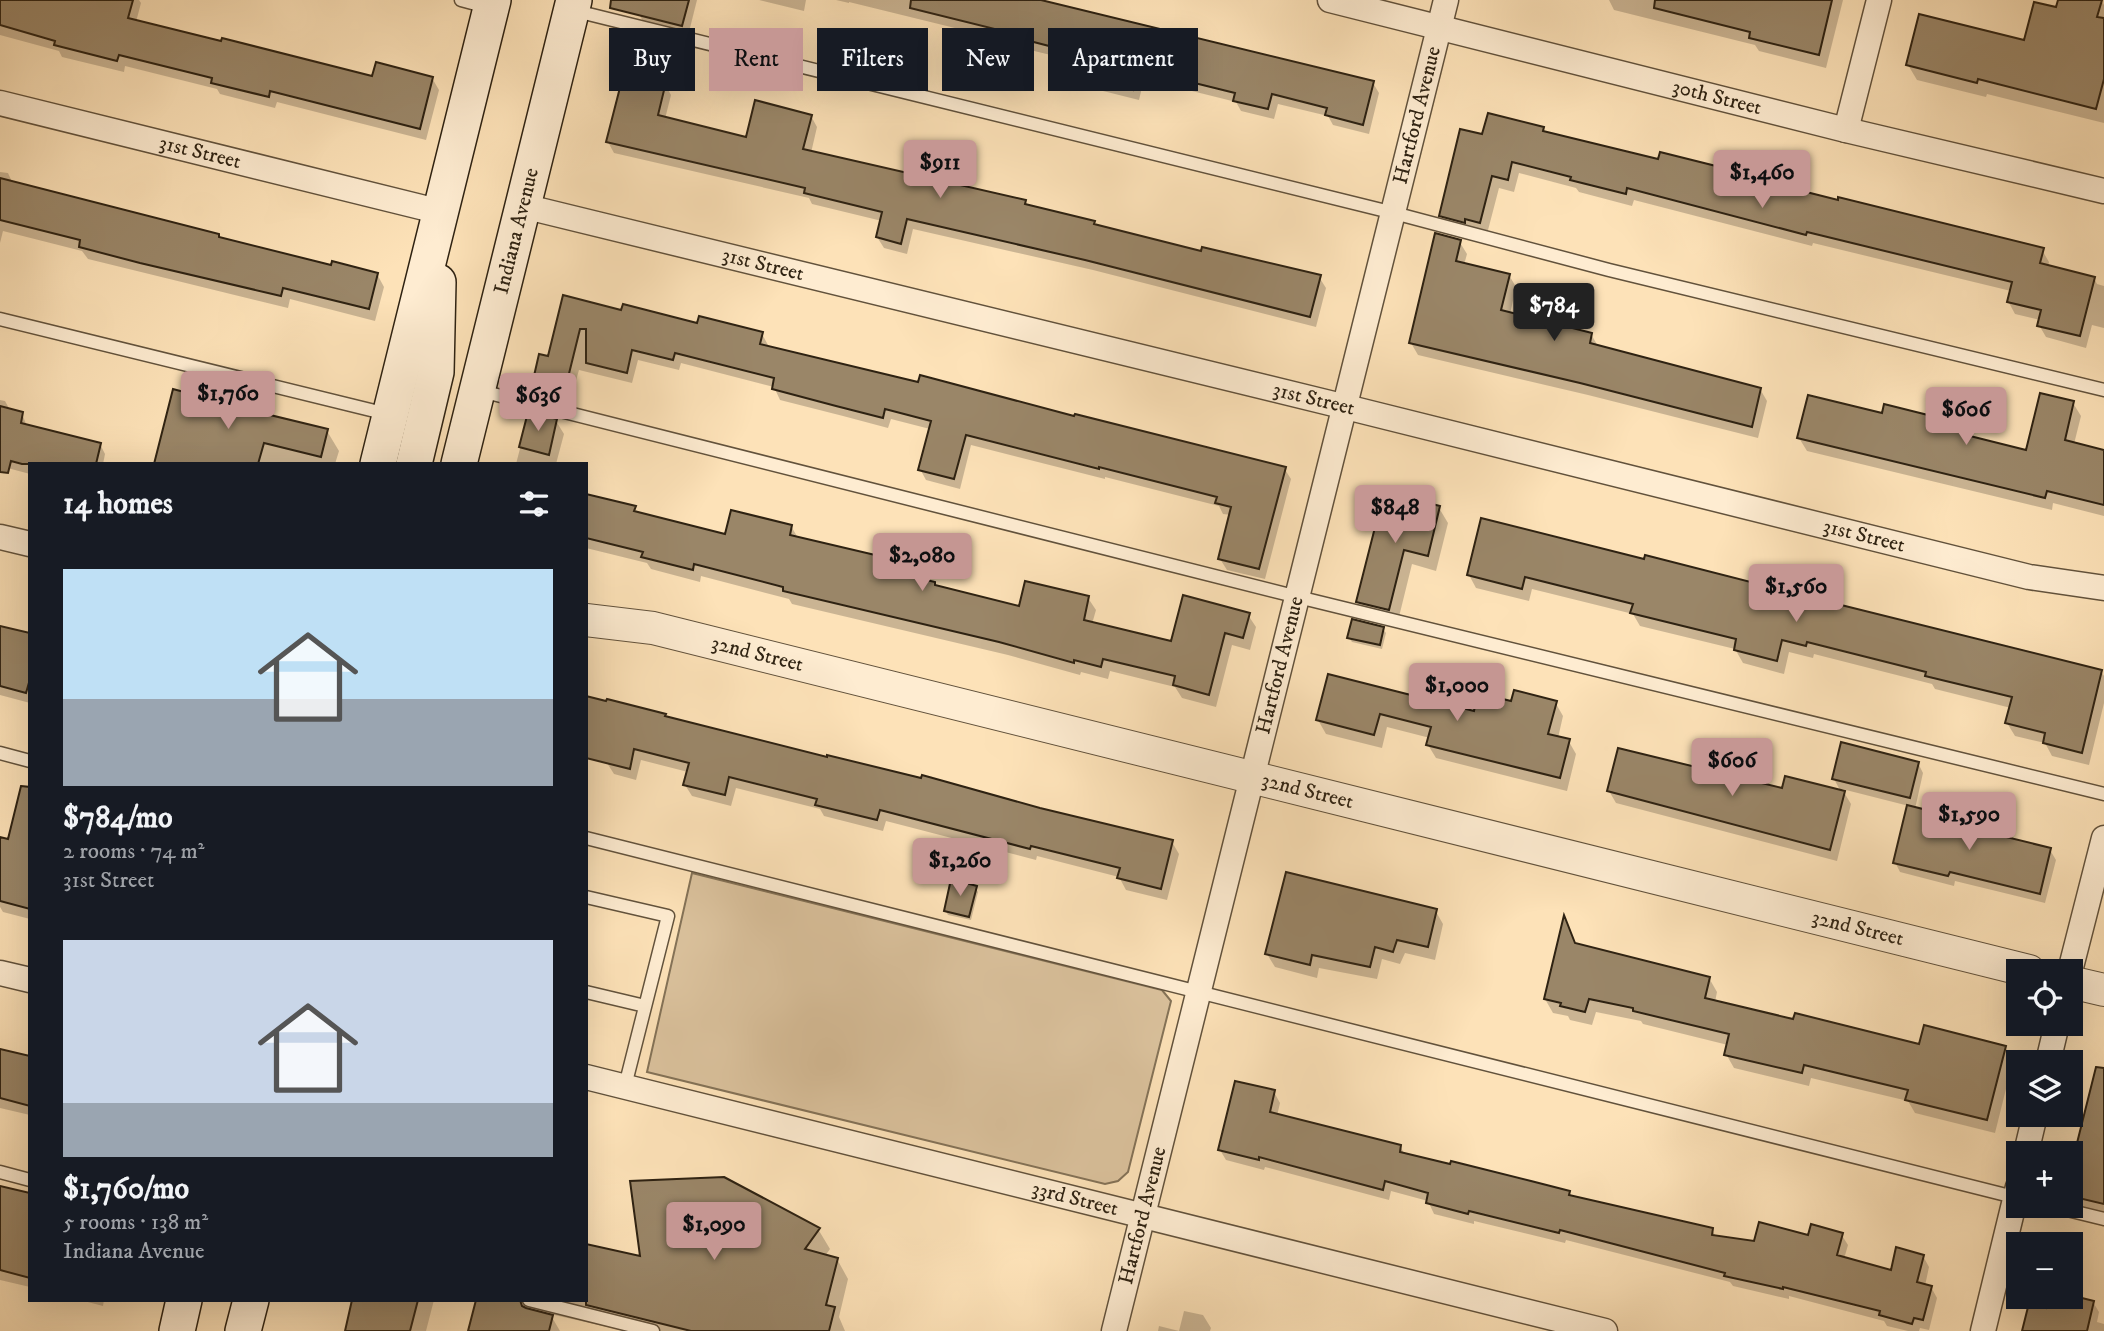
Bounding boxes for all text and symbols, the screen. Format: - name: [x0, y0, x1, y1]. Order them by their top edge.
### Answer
- chip: Buy: [609, 28, 695, 91]
- chip: Rent: [709, 28, 803, 91]
- chip: Filters: [817, 28, 928, 91]
- chip: New: [942, 28, 1034, 91]
- chip: Apartment: [1048, 28, 1198, 91]
- street label: Hartford Avenue: [1388, 43, 1447, 187]
- street label: 30th Street: [1670, 74, 1765, 121]
- street label: 31st Street: [156, 130, 244, 175]
- pin: $911: [899, 140, 981, 200]
- text: $911: [920, 148, 960, 177]
- pin: $1,460: [1705, 150, 1819, 210]
- text: $1,460: [1729, 158, 1795, 187]
- street label: Indiana Avenue: [489, 165, 545, 297]
- street label: 31st Street: [719, 242, 807, 287]
- pin: $784: [1513, 284, 1595, 343]
- text: $784: [1529, 291, 1579, 320]
- pin: $1,760: [171, 372, 285, 431]
- pin: $636: [497, 374, 579, 433]
- street label: 31st Street: [1270, 377, 1358, 422]
- text: $1,760: [197, 379, 259, 408]
- text: $636: [515, 381, 561, 410]
- pin: $606: [1925, 388, 2007, 447]
- text: $606: [1942, 395, 1990, 424]
- icon: filters: [515, 485, 553, 523]
- text: 14 homes: [63, 486, 173, 523]
- pin: $848: [1354, 486, 1436, 545]
- text: $848: [1371, 493, 1419, 522]
- street label: 31st Street: [1820, 513, 1908, 559]
- pin: $2,080: [865, 534, 979, 593]
- text: $2,080: [889, 541, 955, 570]
- pin: $1,560: [1739, 564, 1853, 624]
- text: $1,560: [1765, 572, 1827, 601]
- street label: Hartford Avenue: [1250, 593, 1310, 737]
- icon: home: [245, 614, 371, 740]
- street label: 32nd Street: [709, 630, 806, 678]
- pin: $1,000: [1400, 664, 1514, 723]
- text: $1,000: [1425, 671, 1489, 700]
- pin: $606: [1691, 738, 1773, 798]
- text: $606: [1708, 746, 1756, 775]
- street label: 32nd Street: [1259, 767, 1356, 815]
- pin: $1,590: [1912, 792, 2026, 852]
- text: $784/mo: [63, 800, 173, 837]
- text: $1,590: [1938, 800, 2000, 829]
- text: 2 rooms · 74 m²: [63, 837, 204, 866]
- pin: $1,260: [903, 838, 1017, 898]
- text: $1,260: [929, 846, 991, 875]
- text: 31st Street: [63, 866, 154, 895]
- street label: 32nd Street: [1809, 904, 1907, 952]
- map controls: [2006, 959, 2083, 1309]
- button: locate: [2006, 959, 2083, 1036]
- icon: home: [245, 985, 371, 1111]
- button: layers: [2006, 1050, 2083, 1127]
- button: +: [2006, 1141, 2083, 1218]
- street label: Hartford Avenue: [1113, 1144, 1173, 1287]
- text: $1,760/mo: [63, 1171, 189, 1208]
- street label: 33rd Street: [1029, 1176, 1121, 1222]
- pin: $1,090: [657, 1202, 771, 1262]
- text: 5 rooms · 138 m²: [63, 1208, 208, 1237]
- text: $1,090: [682, 1210, 746, 1239]
- button: −: [2006, 1232, 2083, 1309]
- text: Indiana Avenue: [63, 1237, 205, 1266]

